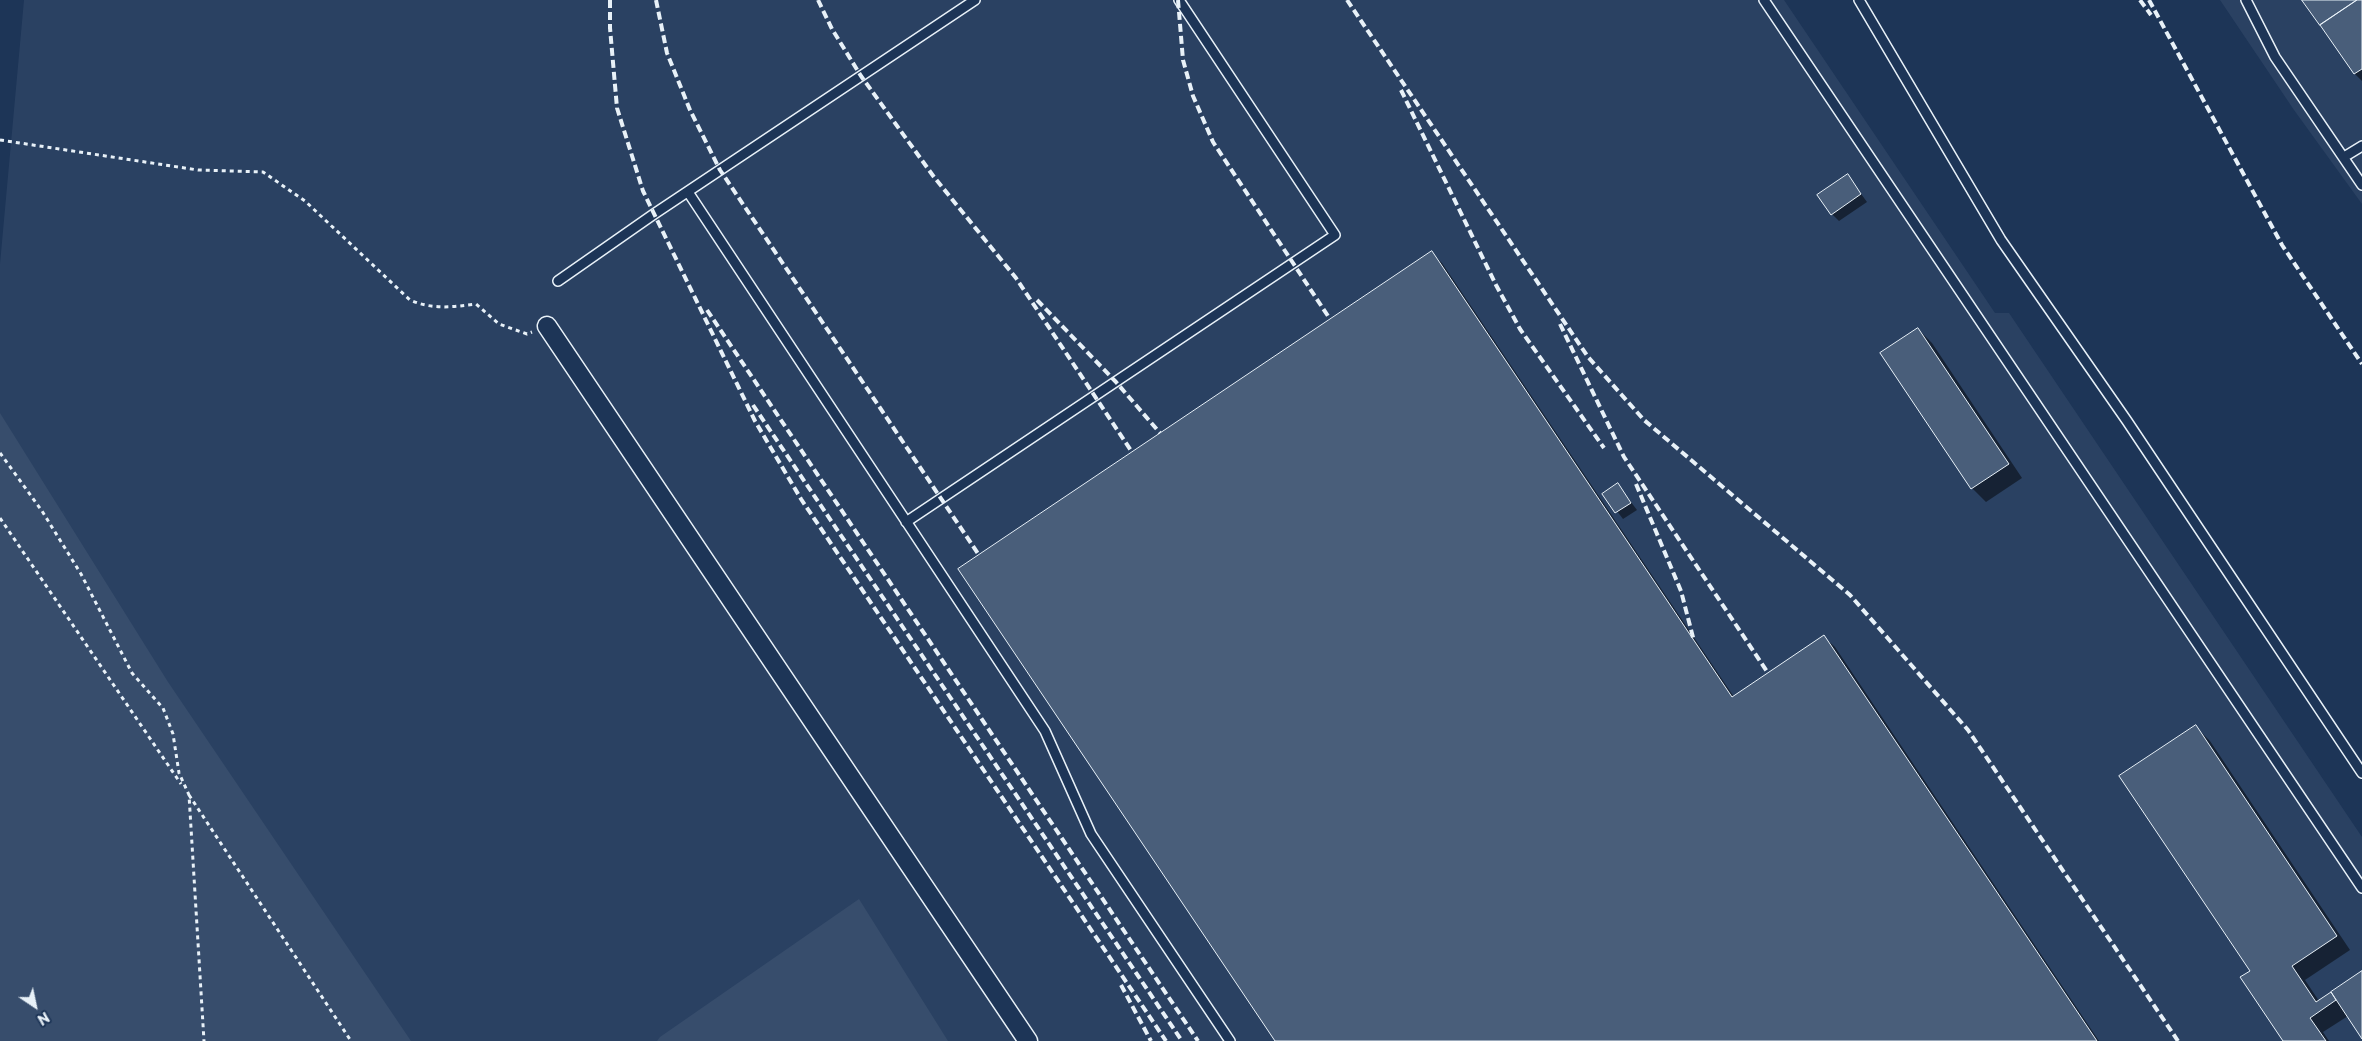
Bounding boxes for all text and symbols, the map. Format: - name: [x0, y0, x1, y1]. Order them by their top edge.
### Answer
- north arrow: [10, 981, 60, 1031]
- text: N: [33, 1007, 54, 1031]

